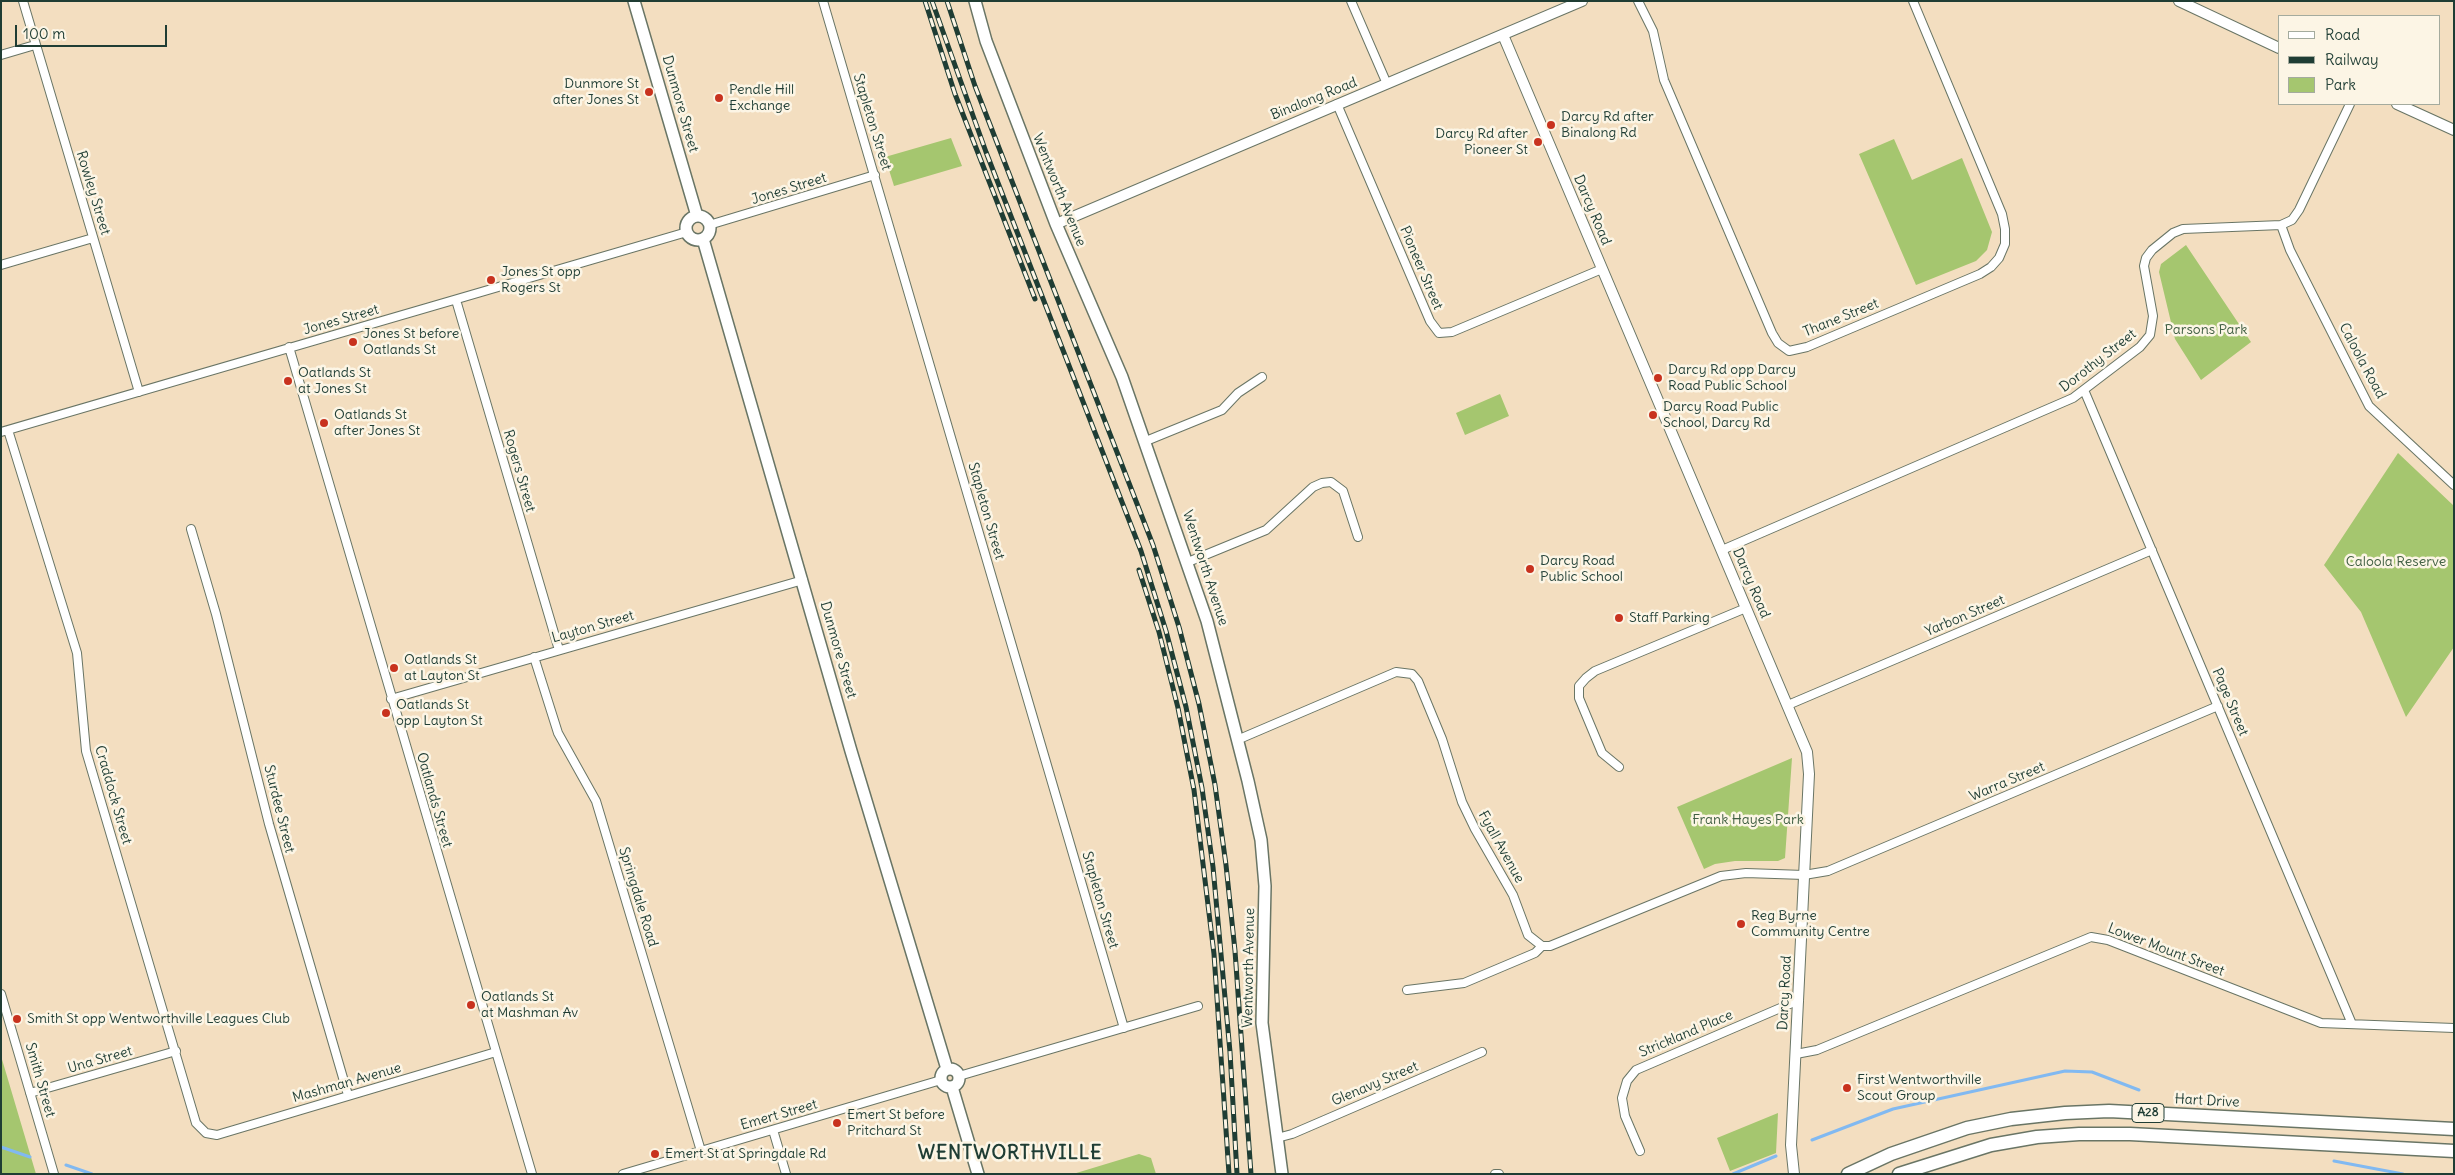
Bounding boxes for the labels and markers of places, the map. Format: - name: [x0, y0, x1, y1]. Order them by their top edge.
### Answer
- place label: Dunmore St after Jones St: [553, 76, 639, 108]
- place label: Pendle Hill Exchange: [729, 82, 794, 114]
- marker: Dunmore St after Jones St: [643, 86, 655, 98]
- marker: Pendle Hill Exchange: [713, 92, 725, 104]
- place label: Darcy Rd after Binalong Rd: [1561, 109, 1654, 142]
- marker: Darcy Rd after Binalong Rd: [1545, 119, 1557, 131]
- place label: Darcy Rd after Pioneer St: [1435, 126, 1528, 158]
- marker: Darcy Rd after Pioneer St: [1532, 136, 1544, 148]
- place label: Jones St opp Rogers St: [501, 264, 581, 296]
- marker: Jones St opp Rogers St: [485, 274, 497, 286]
- place label: Jones St before Oatlands St: [363, 326, 459, 358]
- marker: Jones St before Oatlands St: [347, 336, 359, 348]
- place label: Darcy Rd opp Darcy Road Public School: [1668, 362, 1796, 394]
- place label: Oatlands St at Jones St: [298, 365, 371, 398]
- marker: Darcy Rd opp Darcy Road Public School: [1652, 372, 1664, 384]
- marker: Oatlands St at Jones St: [282, 375, 294, 387]
- place label: Darcy Road Public School, Darcy Rd: [1663, 399, 1779, 432]
- place label: Oatlands St after Jones St: [334, 407, 420, 440]
- marker: Darcy Road Public School, Darcy Rd: [1647, 409, 1659, 421]
- marker: Oatlands St after Jones St: [318, 417, 330, 429]
- place label: Darcy Road Public School: [1540, 553, 1623, 586]
- marker: Darcy Road Public School: [1524, 563, 1536, 575]
- place label: Staff Parking: [1629, 610, 1710, 626]
- marker: Staff Parking: [1613, 612, 1625, 624]
- place label: Oatlands St at Layton St: [404, 652, 480, 684]
- marker: Oatlands St at Layton St: [388, 662, 400, 674]
- place label: Oatlands St opp Layton St: [396, 697, 483, 730]
- marker: Oatlands St opp Layton St: [380, 707, 392, 719]
- place label: Reg Byrne Community Centre: [1751, 908, 1870, 940]
- marker: Reg Byrne Community Centre: [1735, 918, 1747, 930]
- place label: Oatlands St at Mashman Av: [481, 989, 578, 1022]
- marker: Oatlands St at Mashman Av: [465, 999, 477, 1011]
- place label: Smith St opp Wentworthville Leagues Club: [27, 1011, 290, 1027]
- marker: Smith St opp Wentworthville Leagues Club: [11, 1013, 23, 1025]
- place label: First Wentworthville Scout Group: [1857, 1072, 1982, 1104]
- marker: First Wentworthville Scout Group: [1841, 1082, 1853, 1094]
- place label: Emert St before Pritchard St: [847, 1107, 945, 1140]
- marker: Emert St before Pritchard St: [831, 1117, 843, 1129]
- place label: Emert St at Springdale Rd: [665, 1146, 826, 1162]
- marker: Emert St at Springdale Rd: [649, 1148, 661, 1160]

